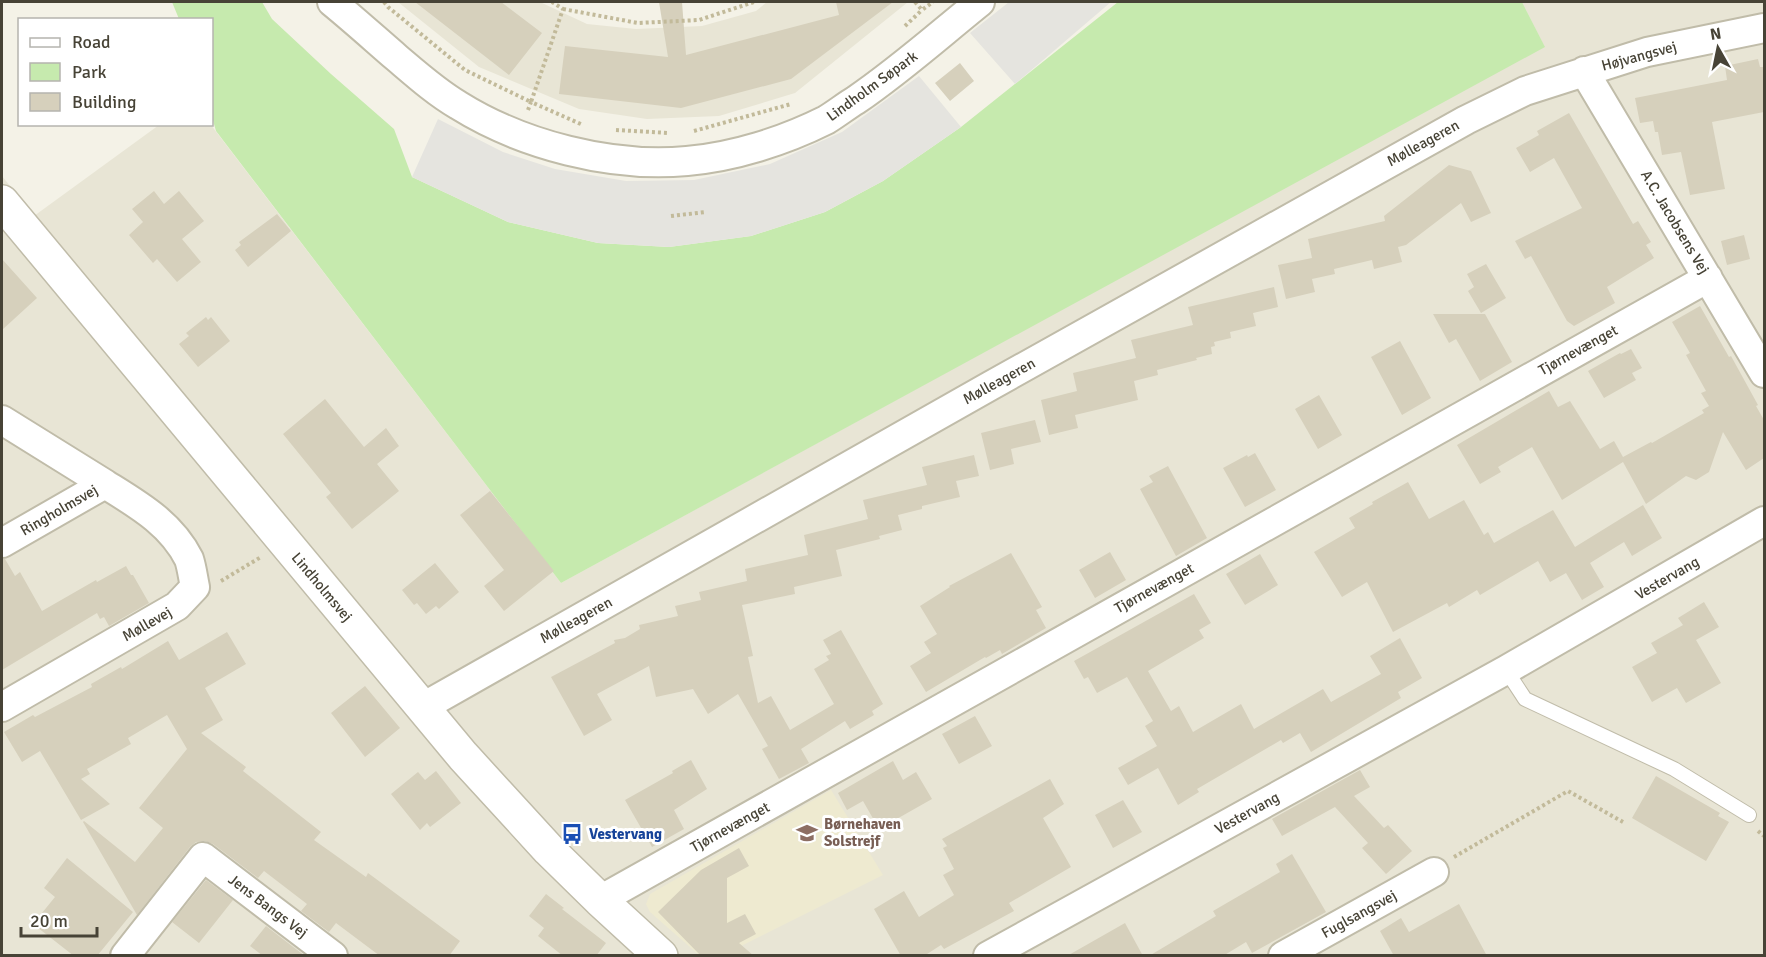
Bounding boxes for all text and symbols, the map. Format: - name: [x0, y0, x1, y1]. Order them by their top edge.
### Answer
- legend: [18, 18, 213, 126]
- north arrow: [1688, 18, 1748, 78]
- text: N: [1709, 23, 1723, 45]
- text: Road: [72, 31, 111, 53]
- street label: Højvangsvej: [1599, 37, 1679, 75]
- street label: Lindholm Søpark: [823, 47, 921, 125]
- text: Park: [72, 61, 107, 83]
- text: Building: [72, 91, 136, 113]
- street label: Mølleageren: [1384, 116, 1462, 170]
- street label: A.C. Jacobsens Vej: [1637, 167, 1713, 277]
- street label: Tjørnevænget: [1535, 321, 1621, 379]
- street label: Mølleageren: [960, 354, 1038, 408]
- street label: Ringholmsvej: [17, 481, 101, 539]
- street label: Lindholmsvej: [288, 549, 356, 625]
- street label: Vestervang: [1632, 552, 1702, 604]
- street label: Tjørnevænget: [1111, 559, 1197, 617]
- street label: Mølleageren: [537, 593, 615, 647]
- street label: Møllevej: [119, 603, 175, 645]
- street label: Vestervang: [1212, 788, 1282, 838]
- street label: Tjørnevænget: [687, 798, 773, 856]
- place label: Børnehaven Solstrejf: [824, 815, 901, 850]
- school or university icon: Børnehaven Solstrejf: [795, 821, 819, 845]
- bus stop icon: Vestervang: [560, 822, 584, 846]
- place label: Vestervang: [589, 825, 662, 843]
- street label: Jens Bangs Vej: [225, 870, 311, 942]
- street label: Fuglsangsvej: [1318, 886, 1400, 942]
- scale bar: [21, 900, 98, 938]
- text: 20 m: [30, 910, 68, 932]

